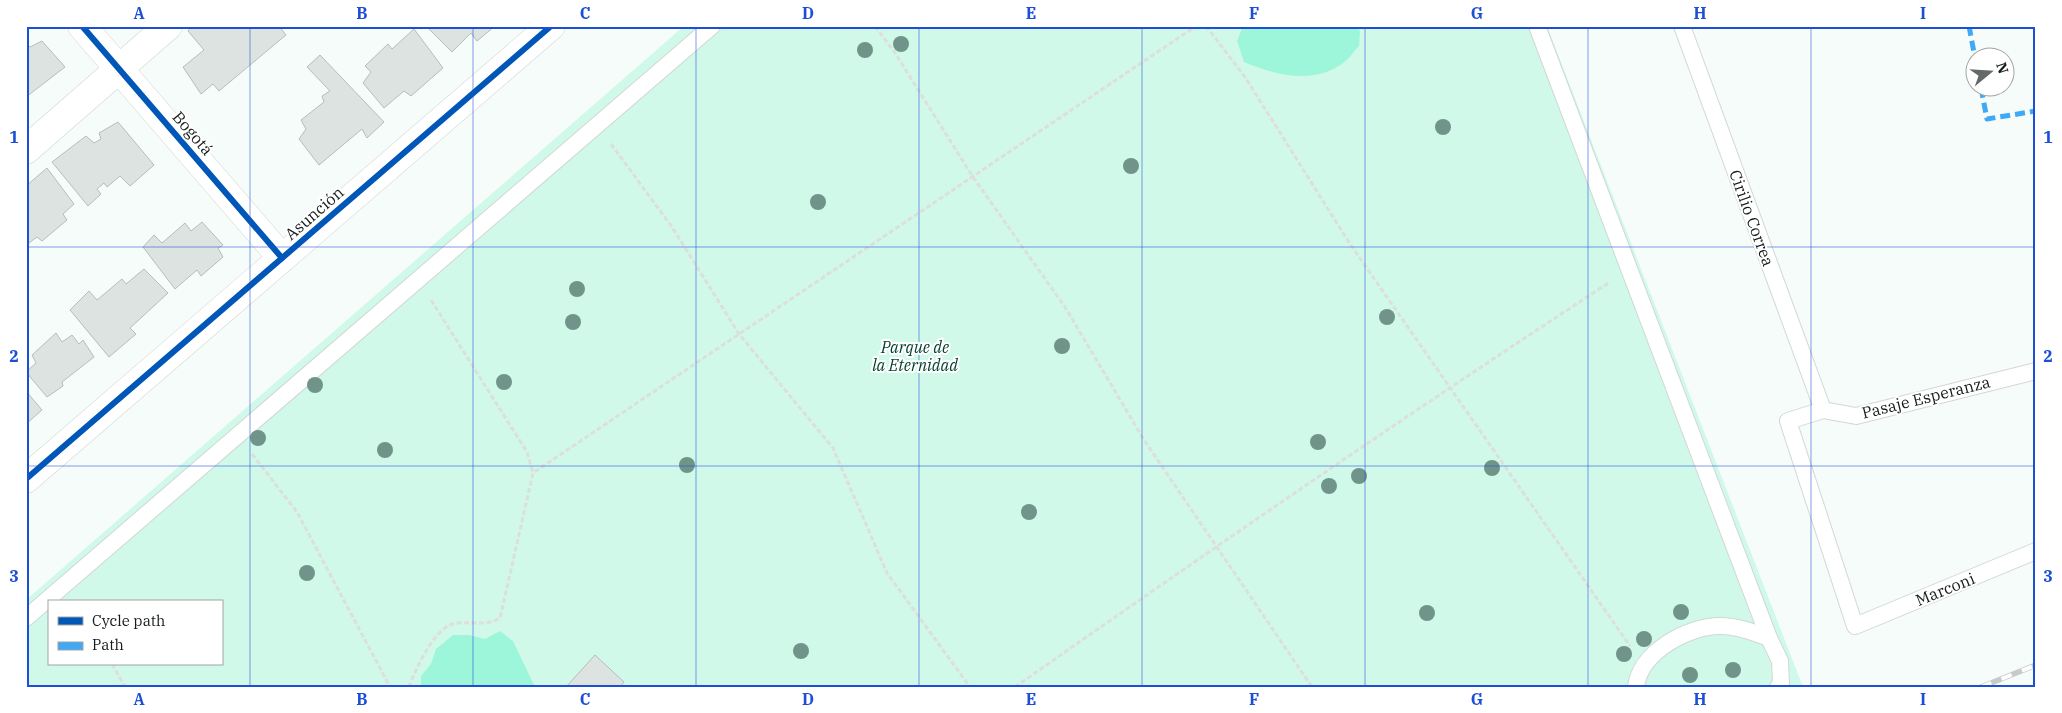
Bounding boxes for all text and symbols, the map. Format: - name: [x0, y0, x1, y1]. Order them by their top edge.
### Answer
- text: A: [133, 3, 145, 23]
- text: B: [356, 3, 368, 23]
- text: C: [580, 3, 590, 23]
- text: D: [802, 3, 814, 23]
- text: E: [1026, 3, 1036, 23]
- text: F: [1249, 3, 1259, 23]
- text: G: [1471, 3, 1483, 23]
- text: H: [1694, 3, 1707, 23]
- text: I: [1920, 3, 1926, 23]
- north arrow: [1964, 48, 2014, 98]
- text: N: [1992, 60, 2013, 76]
- street label: Bogotá: [168, 107, 218, 159]
- text: 1: [9, 127, 19, 147]
- text: 1: [2043, 127, 2053, 147]
- street label: Cirilio Correa: [1725, 167, 1779, 269]
- street label: Asunción: [280, 182, 348, 244]
- park label: Parque de la Eternidad: [872, 337, 958, 375]
- text: 2: [9, 346, 19, 366]
- text: 2: [2043, 346, 2053, 366]
- street label: Pasaje Esperanza: [1860, 371, 1993, 423]
- text: 3: [9, 566, 19, 586]
- text: 3: [2043, 566, 2053, 586]
- street label: Marconi: [1912, 568, 1978, 610]
- legend: [48, 600, 222, 666]
- text: Cycle path: [92, 611, 165, 630]
- text: Path: [92, 635, 124, 654]
- text: A: [133, 689, 145, 709]
- text: B: [356, 689, 368, 709]
- text: C: [580, 689, 590, 709]
- text: D: [802, 689, 814, 709]
- text: E: [1026, 689, 1036, 709]
- text: F: [1249, 689, 1259, 709]
- text: G: [1471, 689, 1483, 709]
- text: H: [1694, 689, 1707, 709]
- text: I: [1920, 689, 1926, 709]

